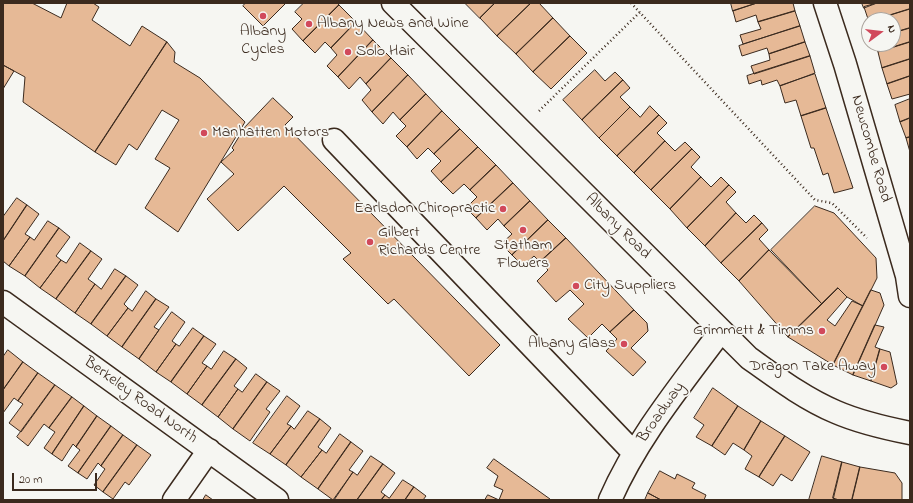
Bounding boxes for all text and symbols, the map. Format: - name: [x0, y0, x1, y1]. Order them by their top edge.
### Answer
- marker: Albany Cycles: [258, 11, 268, 21]
- north arrow: [861, 12, 901, 52]
- place label: Albany News and Wine: [317, 14, 469, 34]
- marker: Albany News and Wine: [304, 19, 314, 29]
- place label: Albany Cycles: [240, 22, 286, 60]
- text: N: [883, 23, 900, 35]
- place label: Solo Hair: [356, 42, 415, 62]
- marker: Solo Hair: [343, 47, 353, 57]
- street label: Newcombe Road: [846, 93, 894, 205]
- place label: Manhatten Motors: [212, 123, 329, 143]
- marker: Manhatten Motors: [199, 128, 209, 138]
- street label: Albany Road: [580, 190, 654, 264]
- place label: Earlsdon Chiropractic: [354, 199, 495, 219]
- marker: Earlsdon Chiropractic: [498, 204, 508, 214]
- place label: Gilbert Richards Centre: [378, 223, 481, 261]
- marker: Statham Flowers: [518, 225, 528, 235]
- place label: Statham Flowers: [494, 236, 552, 274]
- marker: Gilbert Richards Centre: [365, 237, 375, 247]
- place label: City Suppliers: [584, 276, 676, 296]
- marker: City Suppliers: [571, 281, 581, 291]
- place label: Grimmett & Timms: [693, 321, 814, 341]
- marker: Grimmett & Timms: [817, 326, 827, 336]
- place label: Albany Glass: [528, 334, 616, 354]
- marker: Albany Glass: [619, 339, 629, 349]
- street label: Berkeley Road North: [79, 353, 201, 449]
- place label: Dragon Take Away: [749, 357, 876, 377]
- marker: Dragon Take Away: [879, 362, 889, 372]
- street label: Broadway: [634, 379, 690, 447]
- scale bar: [14, 465, 99, 491]
- text: 20 m: [19, 471, 42, 489]

